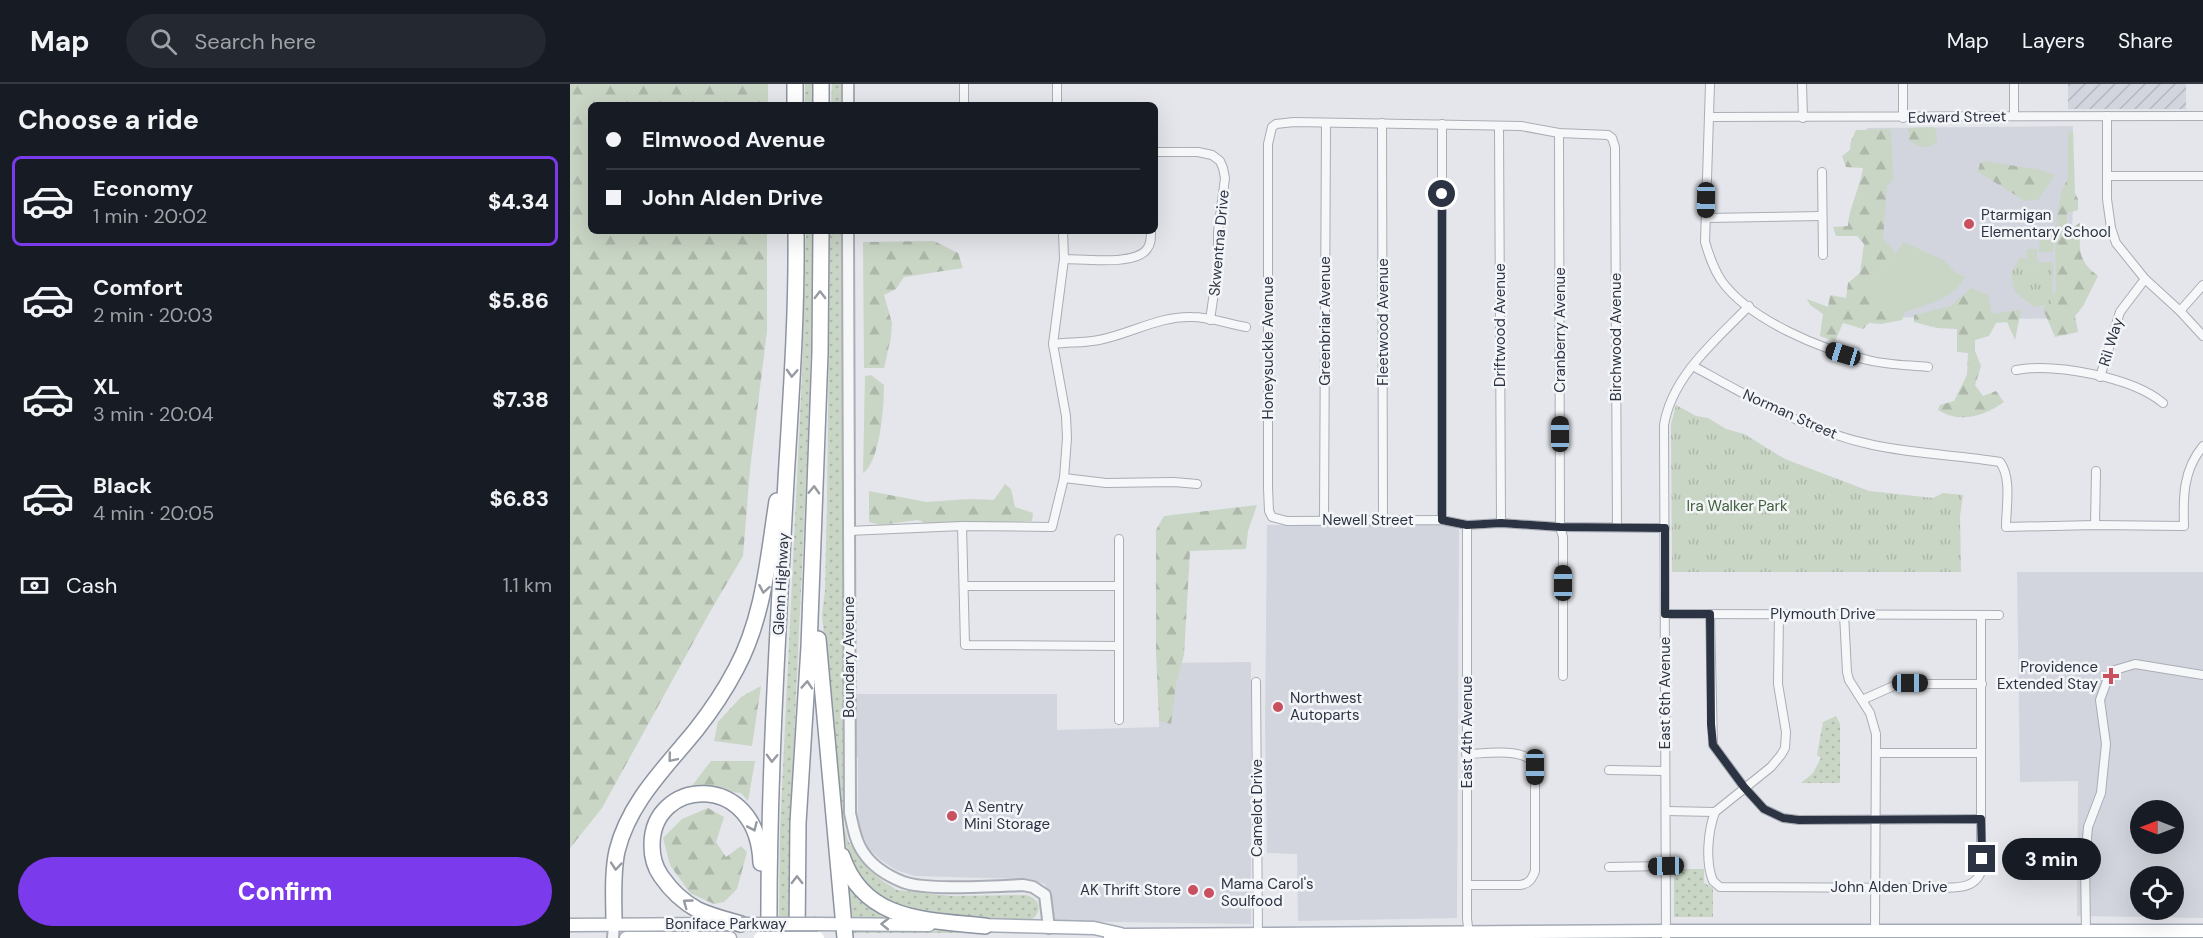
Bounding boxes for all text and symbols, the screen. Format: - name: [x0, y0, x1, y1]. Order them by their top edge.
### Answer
- search box: [126, 14, 546, 68]
- text: Map: [30, 23, 90, 60]
- icon: search: [147, 25, 180, 58]
- text: Search here: [195, 27, 316, 56]
- text: Map: [1947, 27, 1989, 55]
- text: Layers: [2022, 27, 2085, 55]
- text: Share: [2118, 27, 2173, 55]
- text: Choose a ride: [18, 102, 199, 137]
- street label: Edward Street: [1908, 106, 2006, 128]
- text: Elmwood Avenue: [642, 125, 825, 154]
- icon: car: [21, 174, 75, 228]
- text: Economy: [93, 174, 193, 203]
- route start: [1428, 180, 1455, 207]
- car: [1697, 182, 1715, 218]
- text: John Alden Drive: [642, 183, 823, 212]
- text: $4.34: [488, 187, 549, 216]
- street label: Skwentna Drive: [1204, 189, 1234, 297]
- text: 1 min · 20:02: [93, 203, 207, 229]
- place label: Ptarmigan Elementary School: [1981, 205, 2111, 242]
- marker: Ptarmigan Elementary School: [1962, 217, 1976, 231]
- street label: Greenbriar Avenue: [1315, 256, 1335, 386]
- street label: Fleetwood Avenue: [1373, 258, 1393, 386]
- street label: Driftwood Avenue: [1490, 263, 1510, 387]
- street label: Cranberry Avenue: [1550, 267, 1570, 393]
- icon: car: [21, 273, 75, 327]
- text: Comfort: [93, 273, 183, 302]
- street label: Birchwood Avenue: [1606, 273, 1626, 401]
- street label: Honeysuckle Avenue: [1258, 277, 1278, 419]
- text: $5.86: [488, 286, 549, 315]
- one-way arrow: [814, 291, 826, 300]
- text: 2 min · 20:03: [93, 302, 213, 328]
- street label: Ril Way: [2094, 315, 2128, 369]
- car: [1823, 340, 1863, 368]
- one-way arrow: [786, 369, 799, 378]
- icon: car: [21, 372, 75, 426]
- text: XL: [93, 372, 120, 401]
- street label: Norman Street: [1740, 384, 1841, 444]
- text: $7.38: [492, 385, 549, 414]
- text: 3 min · 20:04: [93, 401, 214, 427]
- car: [1551, 416, 1569, 452]
- icon: car: [21, 471, 75, 525]
- text: Black: [93, 471, 152, 500]
- text: $6.83: [489, 484, 549, 513]
- one-way arrow: [808, 485, 821, 494]
- park label: Ira Walker Park: [1686, 496, 1788, 516]
- text: 4 min · 20:05: [93, 500, 214, 526]
- street label: Newell Street: [1322, 510, 1414, 530]
- street label: Glenn Highway: [768, 532, 794, 636]
- car: [1554, 565, 1572, 601]
- icon: cash: [18, 569, 51, 602]
- text: Cash: [66, 571, 117, 600]
- text: 1.1 km: [503, 572, 552, 598]
- one-way arrow: [758, 584, 770, 593]
- street label: Boundary Aveune: [839, 596, 859, 718]
- street label: Plymouth Drive: [1770, 604, 1876, 624]
- street label: East 6th Avenue: [1655, 637, 1675, 749]
- place label: Providence Extended Stay: [1997, 657, 2099, 694]
- marker: Providence Extended Stay: [2102, 667, 2120, 685]
- car: [1892, 674, 1928, 692]
- street label: East 4th Avenue: [1457, 676, 1477, 788]
- one-way arrow: [800, 680, 813, 689]
- place label: Northwest Autoparts: [1290, 688, 1362, 725]
- marker: Northwest Autoparts: [1271, 700, 1285, 714]
- car: [1526, 749, 1544, 785]
- one-way arrow: [669, 751, 680, 762]
- one-way arrow: [766, 754, 779, 763]
- street label: Camelot Drive: [1247, 759, 1267, 857]
- place label: A Sentry Mini Storage: [964, 797, 1050, 834]
- north arrow: [2130, 800, 2184, 854]
- map controls: [2130, 800, 2184, 920]
- marker: A Sentry Mini Storage: [945, 809, 959, 823]
- one-way arrow: [745, 821, 757, 832]
- callout: 3 min: [2003, 838, 2102, 880]
- route end: [1968, 845, 1995, 872]
- text: 3 min: [2025, 846, 2078, 872]
- button: Confirm: [18, 857, 552, 926]
- car: [1648, 857, 1684, 875]
- one-way arrow: [610, 861, 623, 870]
- button: locate: [2130, 866, 2184, 920]
- place label: Mama Carol's Soulfood: [1221, 874, 1314, 911]
- one-way arrow: [791, 875, 803, 884]
- street label: John Alden Drive: [1831, 877, 1948, 897]
- place label: AK Thrift Store: [1080, 880, 1181, 900]
- marker: AK Thrift Store: [1186, 883, 1200, 897]
- marker: Mama Carol's Soulfood: [1202, 886, 1216, 900]
- one-way arrow: [683, 899, 694, 910]
- street label: Boniface Parkway: [665, 914, 787, 934]
- one-way arrow: [881, 918, 890, 930]

